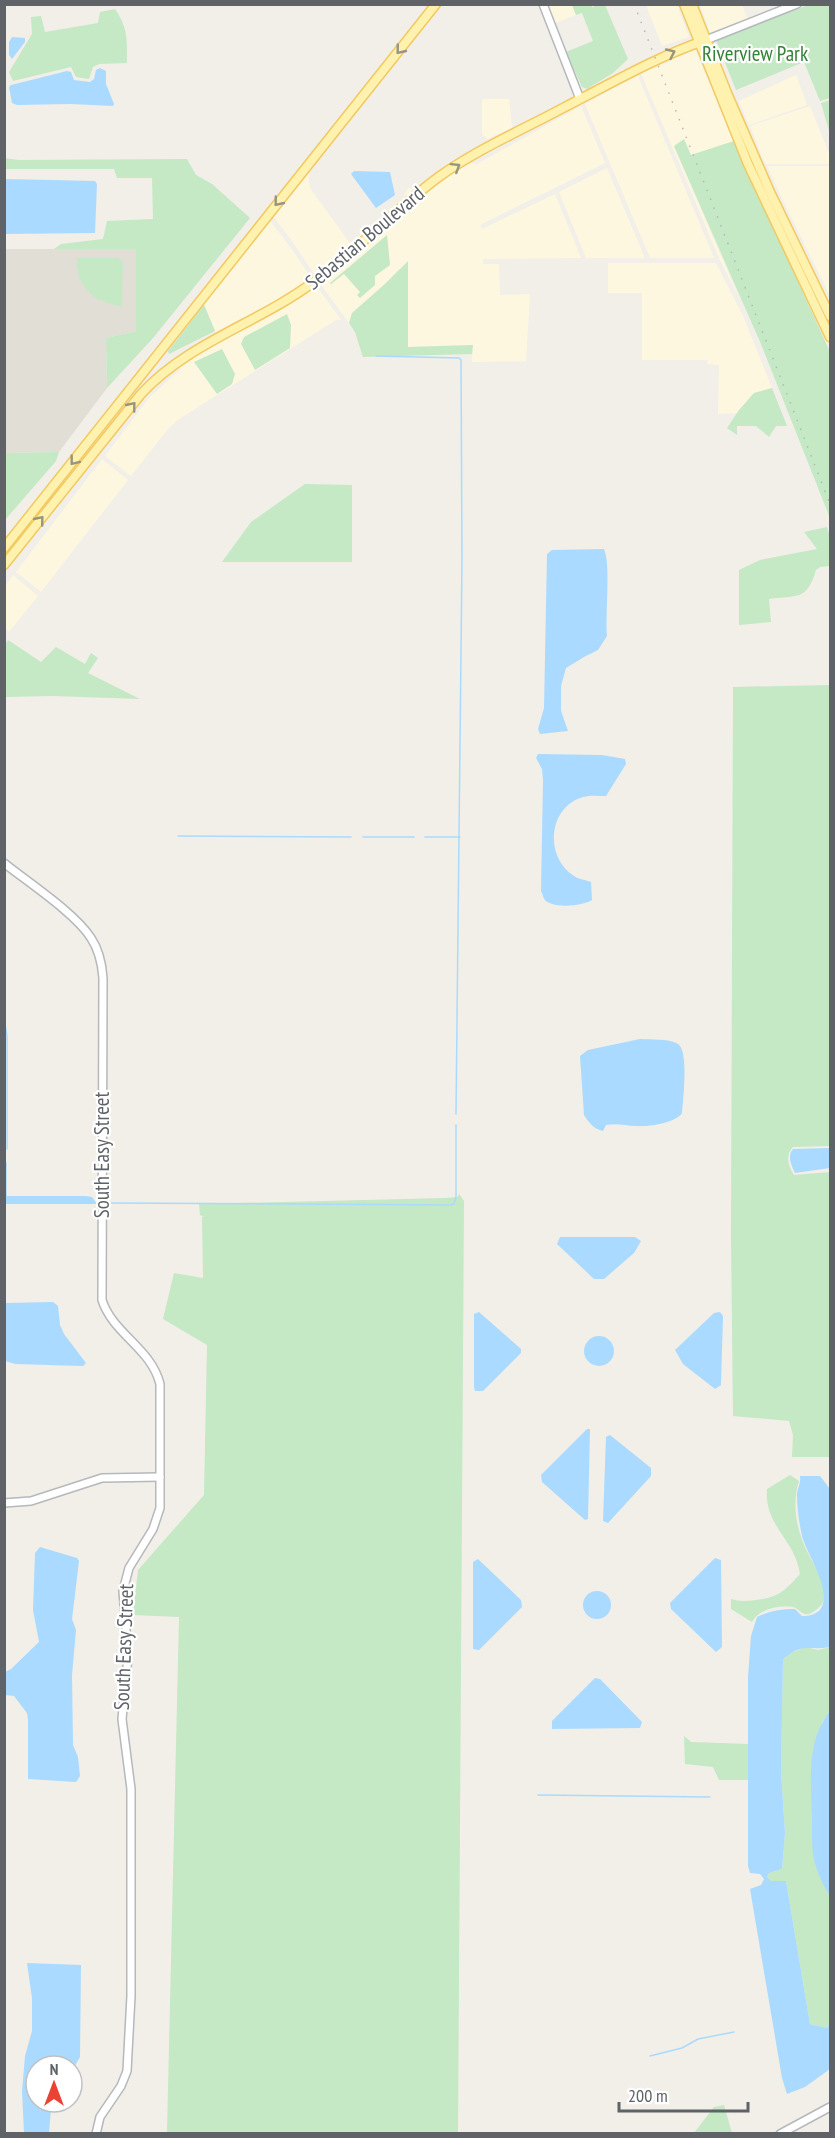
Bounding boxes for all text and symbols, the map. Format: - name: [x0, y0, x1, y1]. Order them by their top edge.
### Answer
- park label: Riverview Park: [702, 40, 808, 67]
- one-way arrow: [396, 43, 407, 54]
- one-way arrow: [665, 48, 676, 60]
- one-way arrow: [450, 162, 460, 174]
- street label: Sebastian Boulevard: [300, 180, 430, 295]
- one-way arrow: [274, 196, 285, 207]
- one-way arrow: [125, 402, 136, 413]
- one-way arrow: [70, 454, 81, 465]
- one-way arrow: [33, 516, 44, 527]
- street label: South Easy Street: [88, 1092, 115, 1218]
- street label: South Easy Street: [108, 1583, 139, 1711]
- north arrow: [24, 2054, 84, 2114]
- text: N: [50, 2059, 58, 2079]
- scale bar: [619, 2075, 748, 2113]
- text: 200 m: [628, 2084, 668, 2107]

